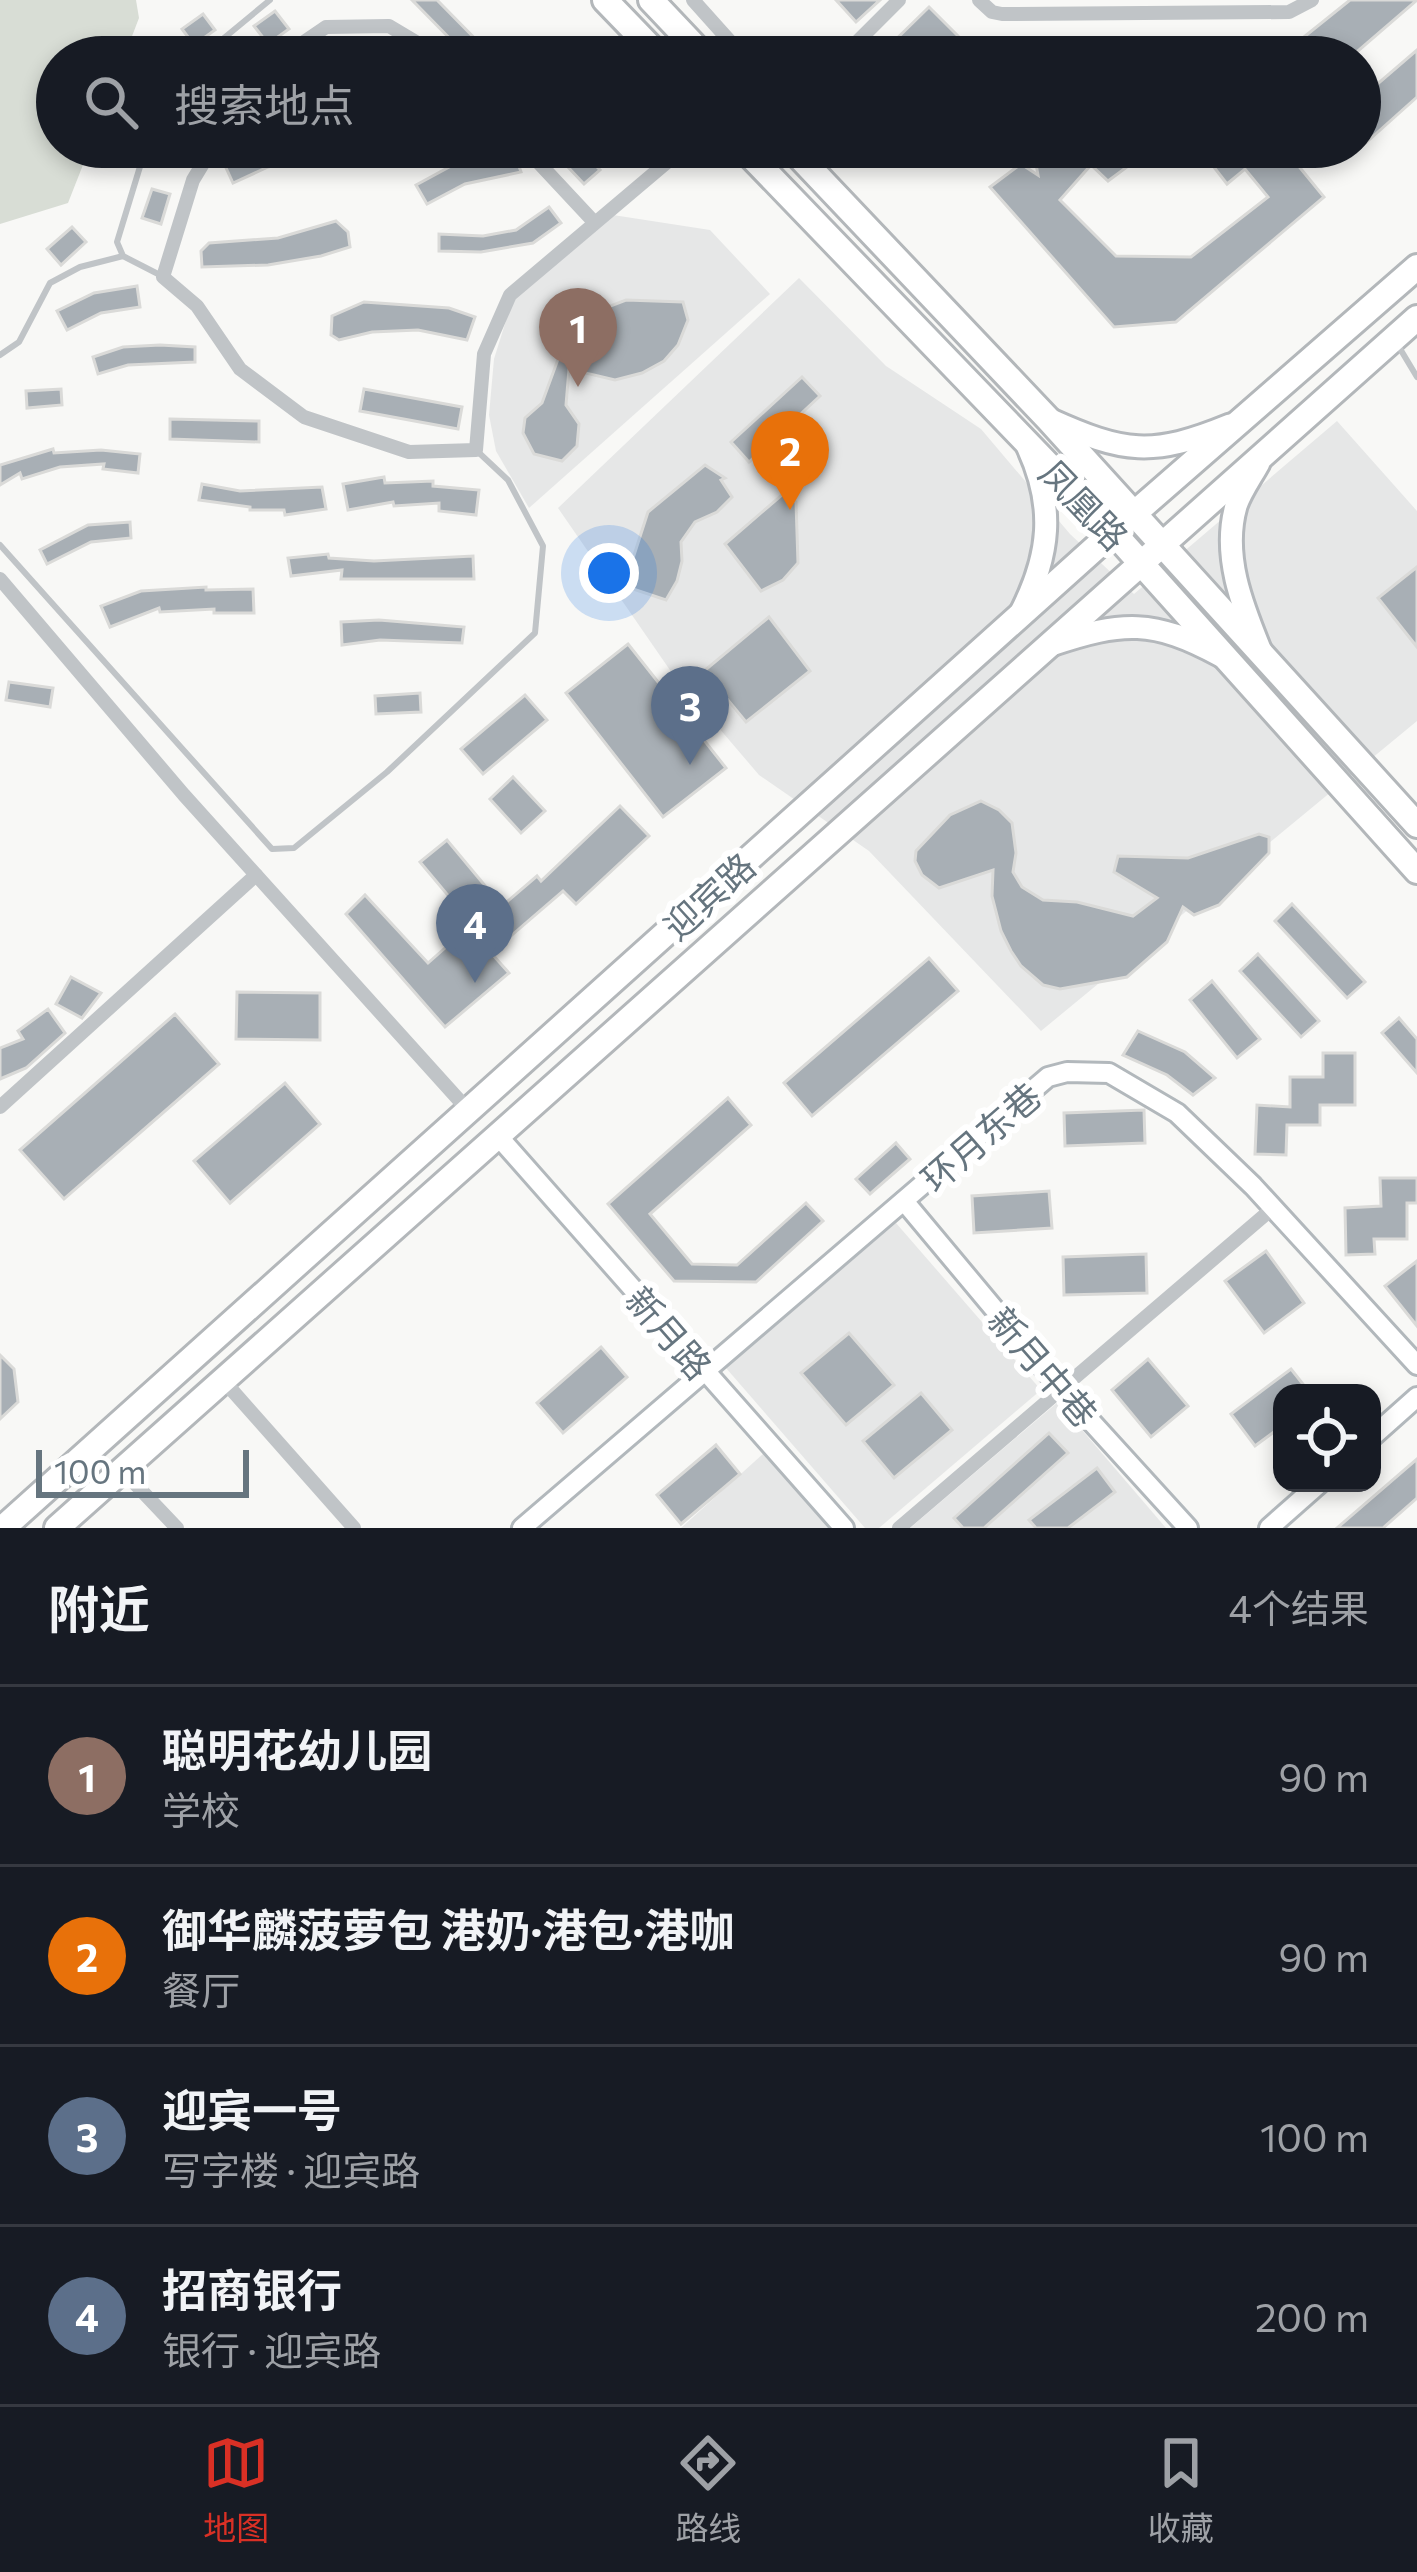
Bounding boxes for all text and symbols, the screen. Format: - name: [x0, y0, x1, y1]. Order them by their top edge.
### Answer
- search box: [36, 36, 1381, 168]
- icon: search: [78, 69, 144, 135]
- text: 搜索地点: [174, 76, 354, 131]
- pin: 1: [539, 288, 617, 387]
- pin: 2: [751, 411, 829, 510]
- street label: 凤凰路: [1032, 450, 1138, 558]
- your location: [579, 543, 639, 603]
- pin: 3: [651, 666, 729, 765]
- street label: 迎宾路: [653, 843, 763, 947]
- pin: 4: [436, 884, 514, 983]
- street label: 环月东巷: [911, 1072, 1049, 1200]
- street label: 新月路: [618, 1277, 722, 1387]
- street label: 新月中巷: [980, 1297, 1108, 1435]
- map controls: [1273, 1384, 1381, 1492]
- button: locate: [1273, 1384, 1381, 1492]
- scale bar: [36, 1444, 249, 1497]
- text: 100 m: [54, 1450, 146, 1491]
- text: 附近: [48, 1576, 150, 1639]
- text: 4个结果: [1229, 1583, 1369, 1631]
- text: 聪明花幼儿园: [162, 1721, 432, 1776]
- text: 1: [78, 1752, 96, 1800]
- text: 90 m: [1278, 1752, 1369, 1800]
- text: 学校: [162, 1785, 240, 1833]
- text: 御华麟菠萝包 港奶·港包·港咖: [162, 1901, 734, 1956]
- text: 2: [76, 1932, 98, 1980]
- text: 90 m: [1278, 1932, 1369, 1980]
- text: 餐厅: [162, 1965, 240, 2013]
- text: 迎宾一号: [162, 2081, 342, 2136]
- text: 3: [76, 2112, 98, 2160]
- text: 100 m: [1260, 2112, 1369, 2160]
- text: 写字楼 · 迎宾路: [162, 2145, 420, 2193]
- text: 招商银行: [162, 2261, 342, 2316]
- text: 4: [75, 2292, 99, 2340]
- text: 200 m: [1255, 2292, 1369, 2340]
- text: 银行 · 迎宾路: [162, 2325, 381, 2373]
- tab: 地图: [203, 2430, 269, 2550]
- tab: 路线: [675, 2430, 741, 2550]
- tab: 收藏: [1148, 2430, 1214, 2550]

